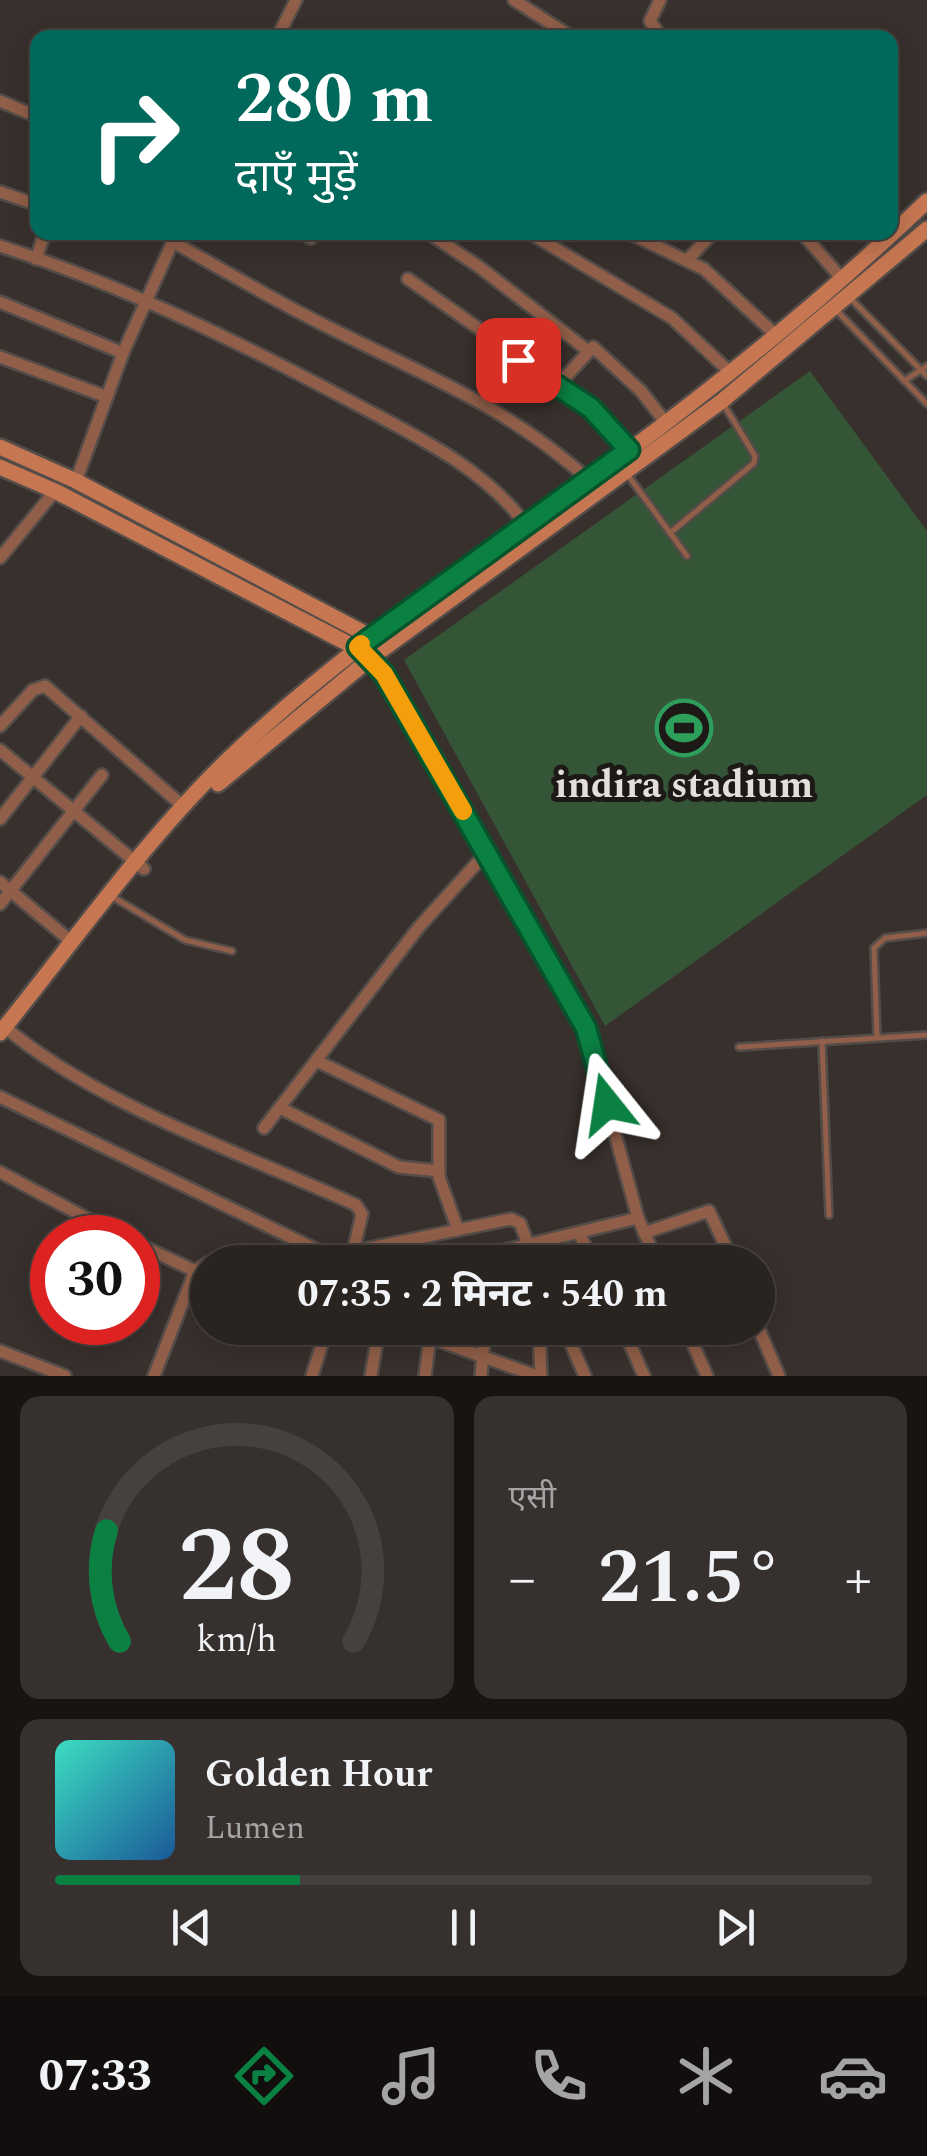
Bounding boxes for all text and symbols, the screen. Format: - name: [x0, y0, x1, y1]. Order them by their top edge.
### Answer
- text: 280 m: [235, 47, 433, 153]
- icon: right: [70, 70, 200, 200]
- text: दाएँ मुड़ें: [235, 143, 358, 212]
- pin: [476, 318, 561, 403]
- icon: arrive: [491, 333, 546, 388]
- sports icon: indira stadium: [654, 698, 714, 758]
- place label: indira stadium: [555, 757, 813, 815]
- position arrow: [555, 1052, 659, 1156]
- speed limit sign: 30: [30, 1215, 160, 1345]
- text: 07:35 · 2 मिनट · 540 m: [297, 1266, 668, 1324]
- text: एसी: [509, 1474, 556, 1523]
- text: 28: [178, 1489, 295, 1647]
- text: 21.5°: [598, 1522, 782, 1636]
- text: −: [509, 1538, 536, 1621]
- text: +: [844, 1538, 872, 1621]
- text: km/h: [197, 1613, 277, 1668]
- text: Golden Hour: [205, 1746, 432, 1804]
- text: Lumen: [205, 1804, 305, 1853]
- icon: previous: [164, 1900, 219, 1955]
- icon: pause: [436, 1900, 491, 1955]
- icon: next: [708, 1900, 763, 1955]
- icon: directions: [229, 2041, 299, 2111]
- icon: music: [376, 2041, 446, 2111]
- icon: phone: [524, 2041, 594, 2111]
- icon: climate: [671, 2041, 741, 2111]
- icon: car: [818, 2041, 888, 2111]
- text: 07:33: [39, 2042, 152, 2111]

